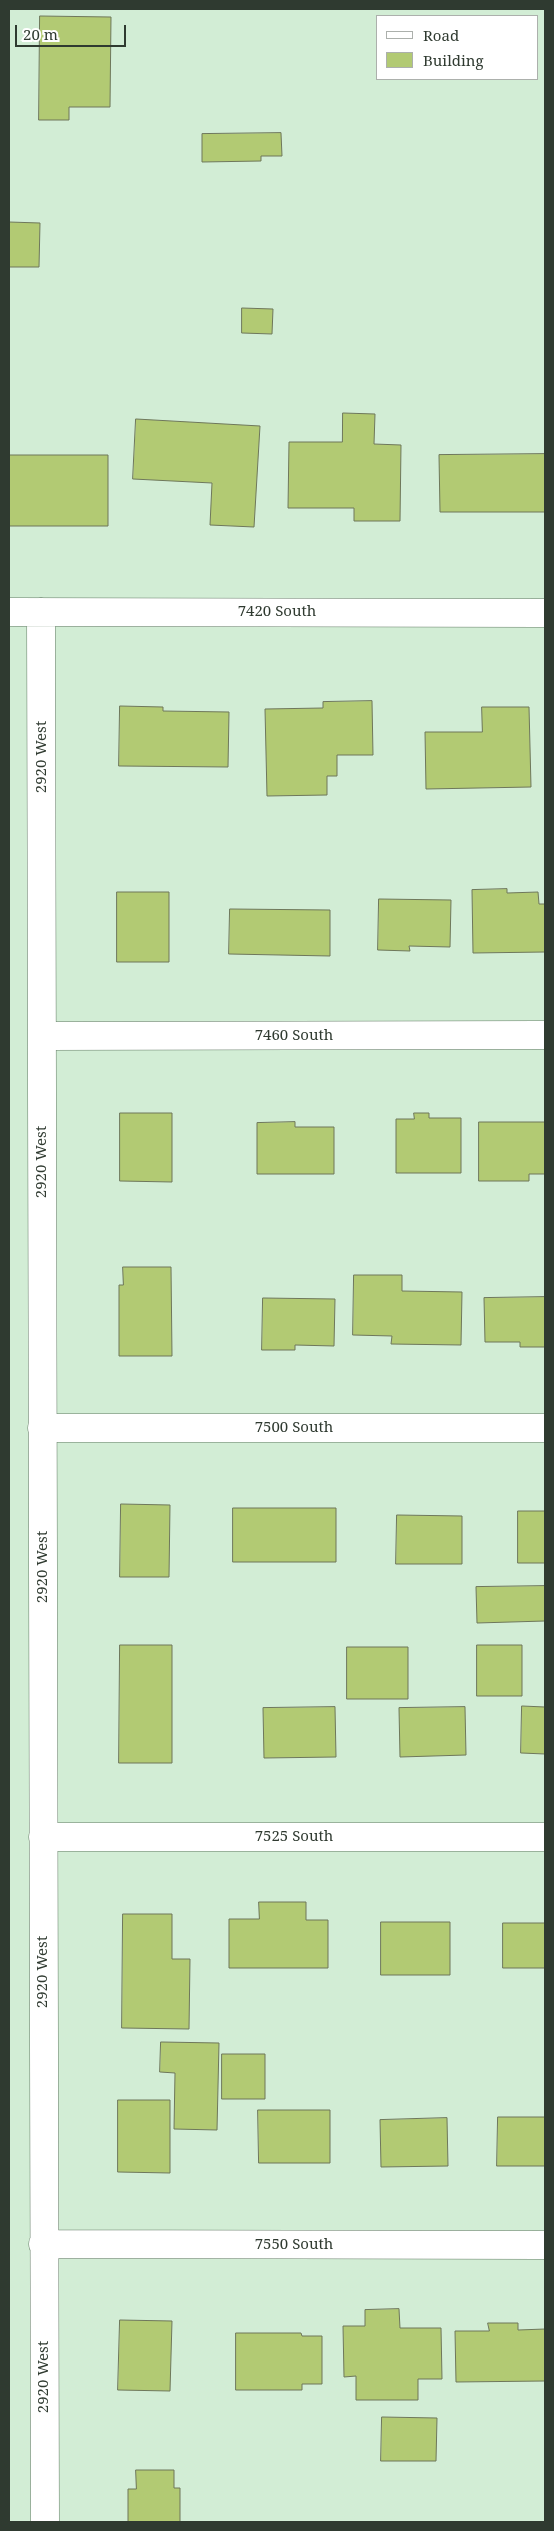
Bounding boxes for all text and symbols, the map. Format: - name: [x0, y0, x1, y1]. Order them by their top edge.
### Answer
- scale bar: [18, 15, 129, 47]
- legend: [376, 15, 539, 80]
- text: 20 m: [23, 24, 58, 44]
- text: Road: [423, 25, 459, 45]
- text: Building: [423, 50, 484, 70]
- street label: 7420 South: [238, 603, 316, 621]
- street label: 2920 West: [33, 721, 51, 793]
- street label: 7460 South: [255, 1027, 333, 1045]
- street label: 2920 West: [33, 1126, 51, 1198]
- street label: 7500 South: [255, 1419, 333, 1437]
- street label: 2920 West: [34, 1531, 52, 1603]
- street label: 7525 South: [255, 1828, 333, 1846]
- street label: 2920 West: [34, 1936, 52, 2008]
- street label: 7550 South: [255, 2236, 333, 2254]
- street label: 2920 West: [35, 2341, 53, 2413]

